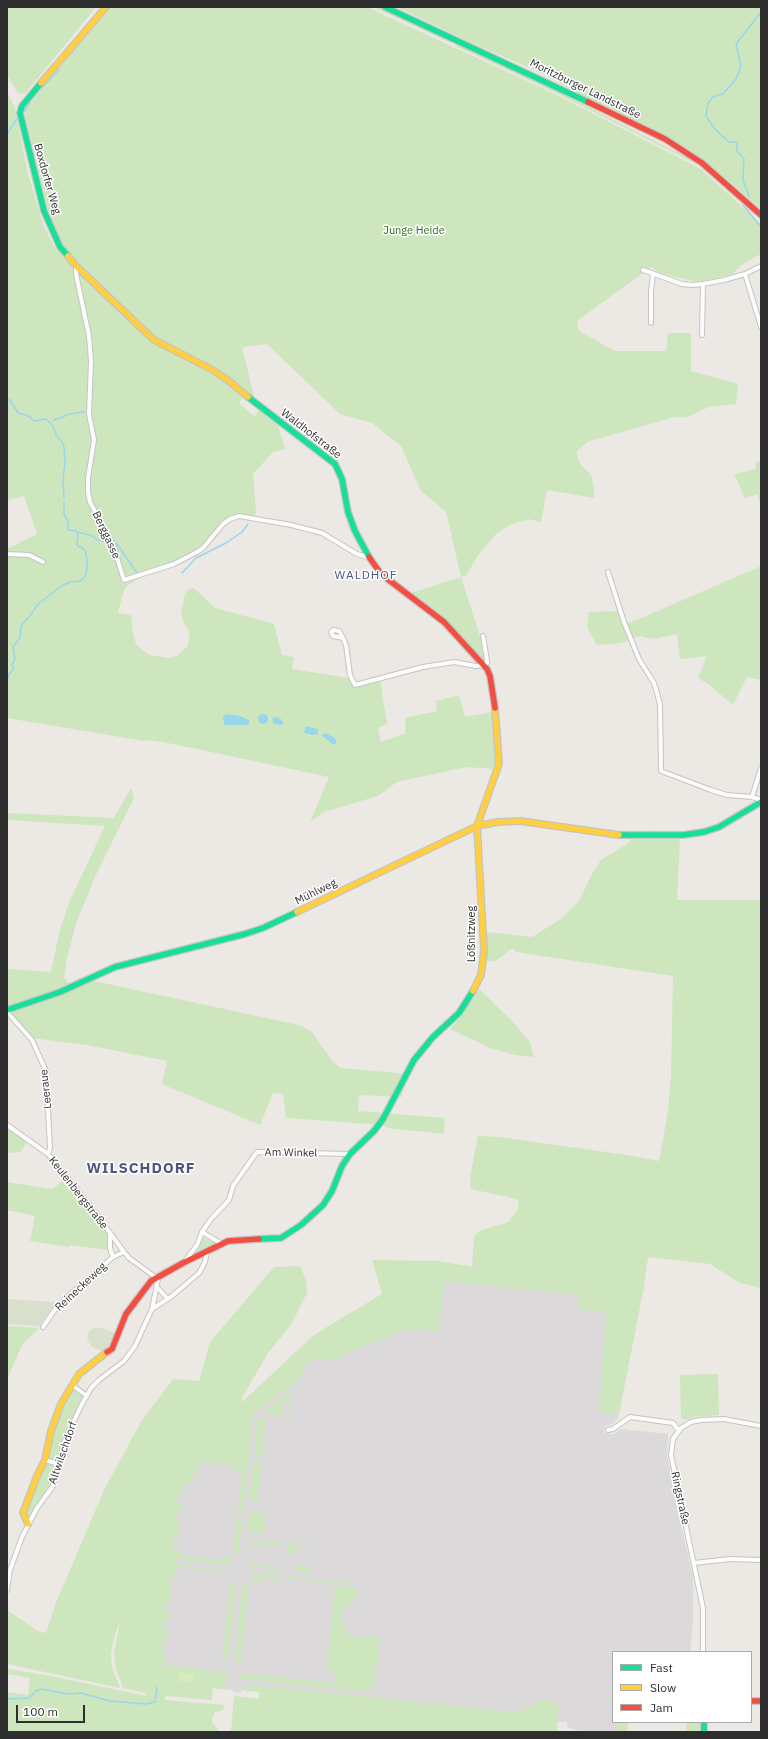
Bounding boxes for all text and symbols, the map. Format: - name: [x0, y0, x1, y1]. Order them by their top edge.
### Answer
- street label: Moritzburger Landstraße: [527, 56, 643, 122]
- street label: Boxdorfer Weg: [31, 142, 63, 216]
- park label: Junge Heide: [383, 224, 445, 238]
- street label: Waldhofstraße: [278, 406, 344, 462]
- street label: Berggasse: [89, 509, 123, 561]
- district label: WALDHOF: [334, 569, 398, 583]
- street label: Mühlweg: [293, 876, 339, 908]
- street label: Lößnitzweg: [465, 906, 479, 962]
- street label: Leeraue: [37, 1069, 55, 1109]
- street label: Am Winkel: [265, 1146, 317, 1160]
- street label: Keulenbergstraße: [46, 1154, 110, 1232]
- district label: WILSCHDORF: [86, 1160, 196, 1178]
- street label: Reineckeweg: [53, 1260, 109, 1314]
- street label: Altwilschdorf: [46, 1420, 80, 1486]
- street label: Ringstraße: [668, 1470, 692, 1526]
- legend: [612, 1651, 752, 1723]
- text: Fast: [650, 1660, 673, 1675]
- text: Slow: [650, 1680, 676, 1695]
- scale bar: [18, 1697, 87, 1723]
- text: Jam: [650, 1700, 673, 1715]
- text: 100 m: [23, 1704, 58, 1719]

